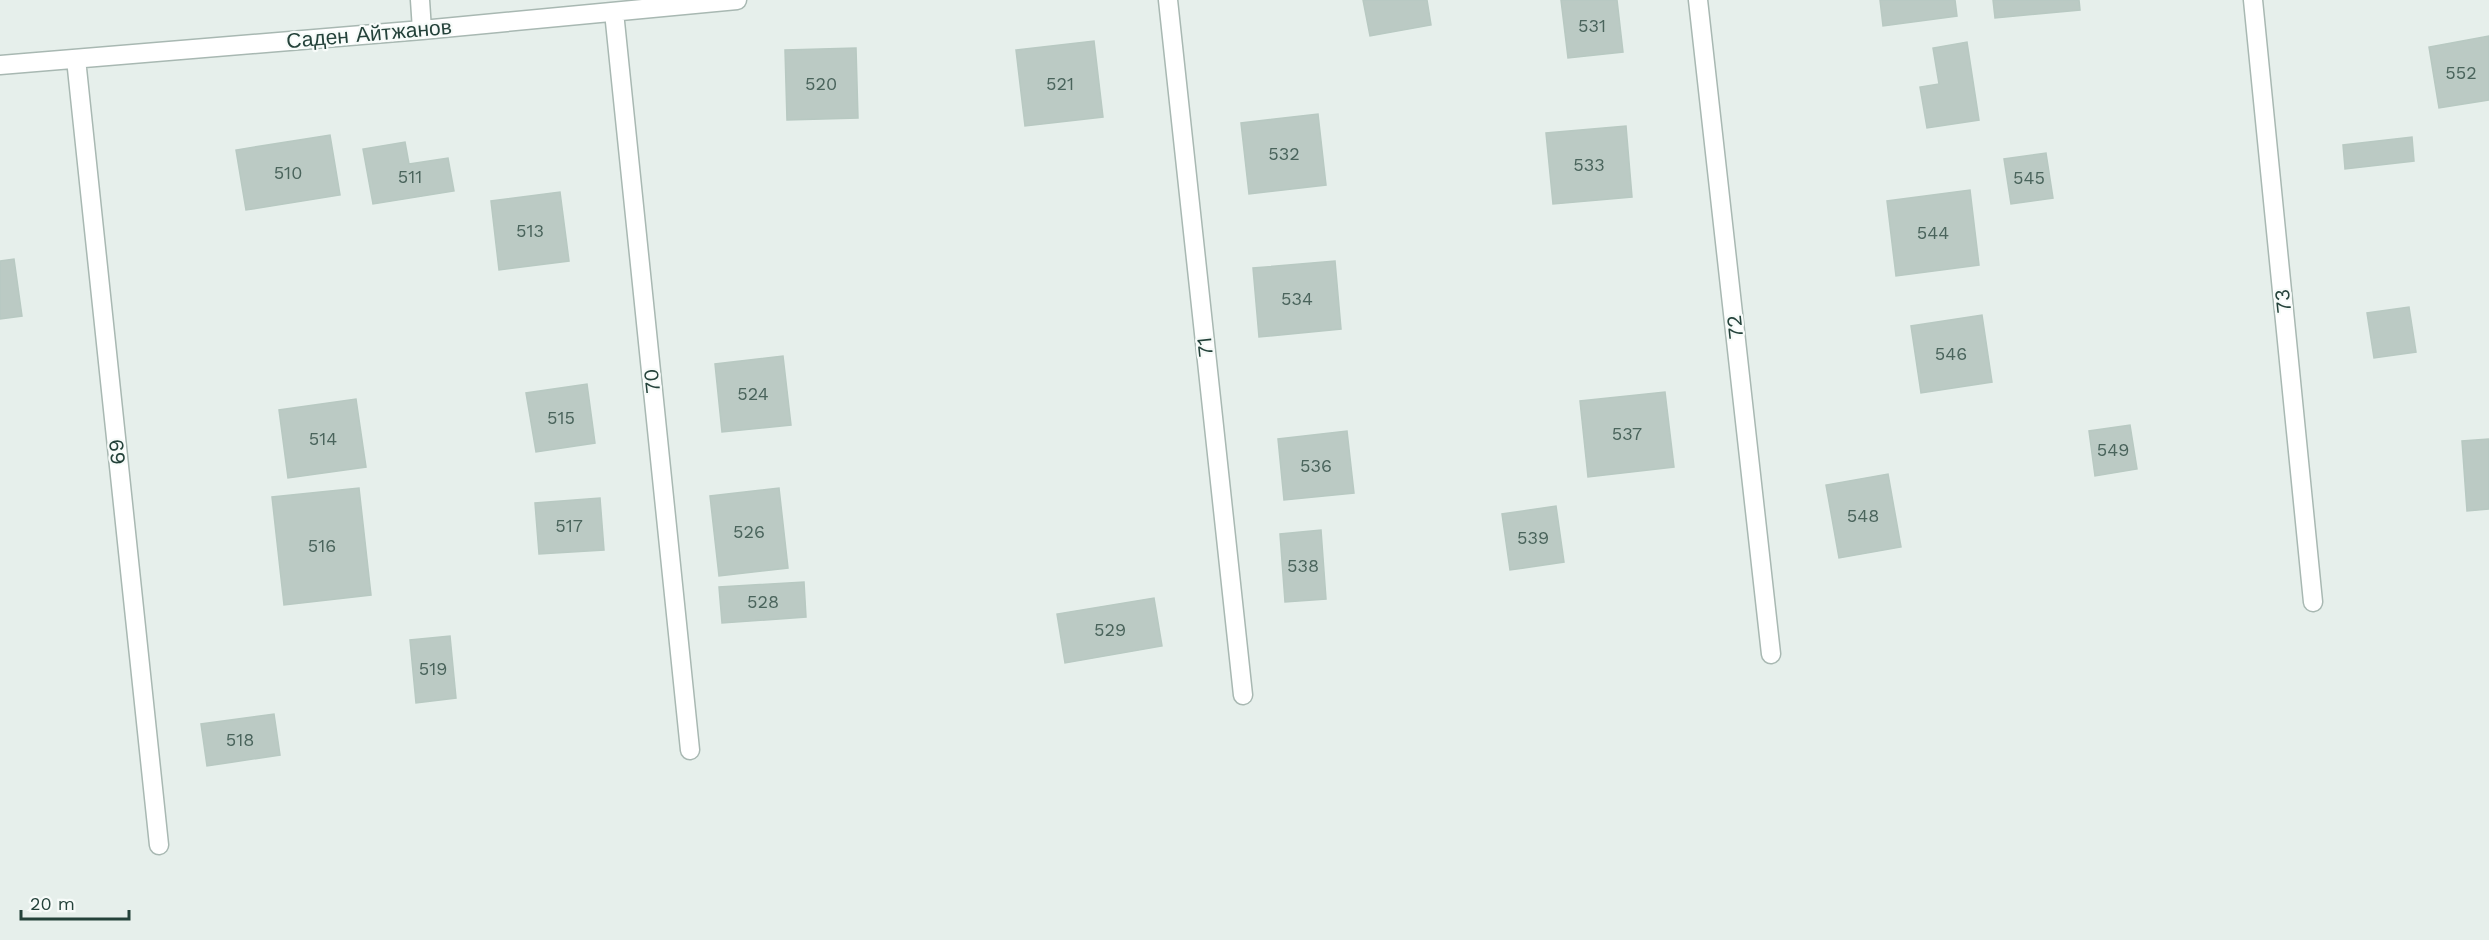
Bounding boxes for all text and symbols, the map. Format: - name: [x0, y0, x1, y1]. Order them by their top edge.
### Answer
- street label: Саден Айтжанов: [285, 14, 453, 53]
- house number: 531: [1578, 15, 1606, 36]
- house number: 552: [2445, 62, 2477, 83]
- house number: 520: [805, 73, 837, 94]
- house number: 521: [1046, 73, 1074, 94]
- house number: 532: [1268, 143, 1300, 164]
- house number: 533: [1573, 154, 1605, 175]
- house number: 510: [274, 162, 302, 183]
- house number: 511: [398, 166, 422, 187]
- house number: 545: [2013, 167, 2045, 188]
- house number: 513: [516, 220, 544, 241]
- house number: 544: [1917, 222, 1949, 243]
- house number: 534: [1281, 288, 1313, 309]
- street label: 73: [2269, 288, 2296, 314]
- street label: 72: [1721, 314, 1748, 340]
- street label: 71: [1191, 336, 1218, 358]
- house number: 546: [1935, 343, 1967, 364]
- street label: 70: [638, 368, 665, 395]
- house number: 524: [737, 383, 769, 404]
- house number: 515: [547, 407, 575, 428]
- house number: 537: [1612, 423, 1642, 444]
- house number: 514: [309, 428, 337, 449]
- street label: 69: [103, 438, 130, 466]
- house number: 549: [2097, 439, 2129, 460]
- house number: 536: [1300, 455, 1332, 476]
- house number: 548: [1847, 505, 1879, 526]
- house number: 517: [555, 515, 583, 536]
- house number: 526: [733, 521, 765, 542]
- house number: 539: [1517, 527, 1549, 548]
- house number: 516: [308, 535, 336, 556]
- house number: 538: [1287, 555, 1319, 576]
- house number: 528: [747, 591, 779, 612]
- house number: 529: [1094, 619, 1126, 640]
- house number: 519: [419, 658, 447, 679]
- house number: 518: [226, 729, 254, 750]
- scale bar: [21, 883, 129, 921]
- text: 20 m: [30, 893, 75, 914]

